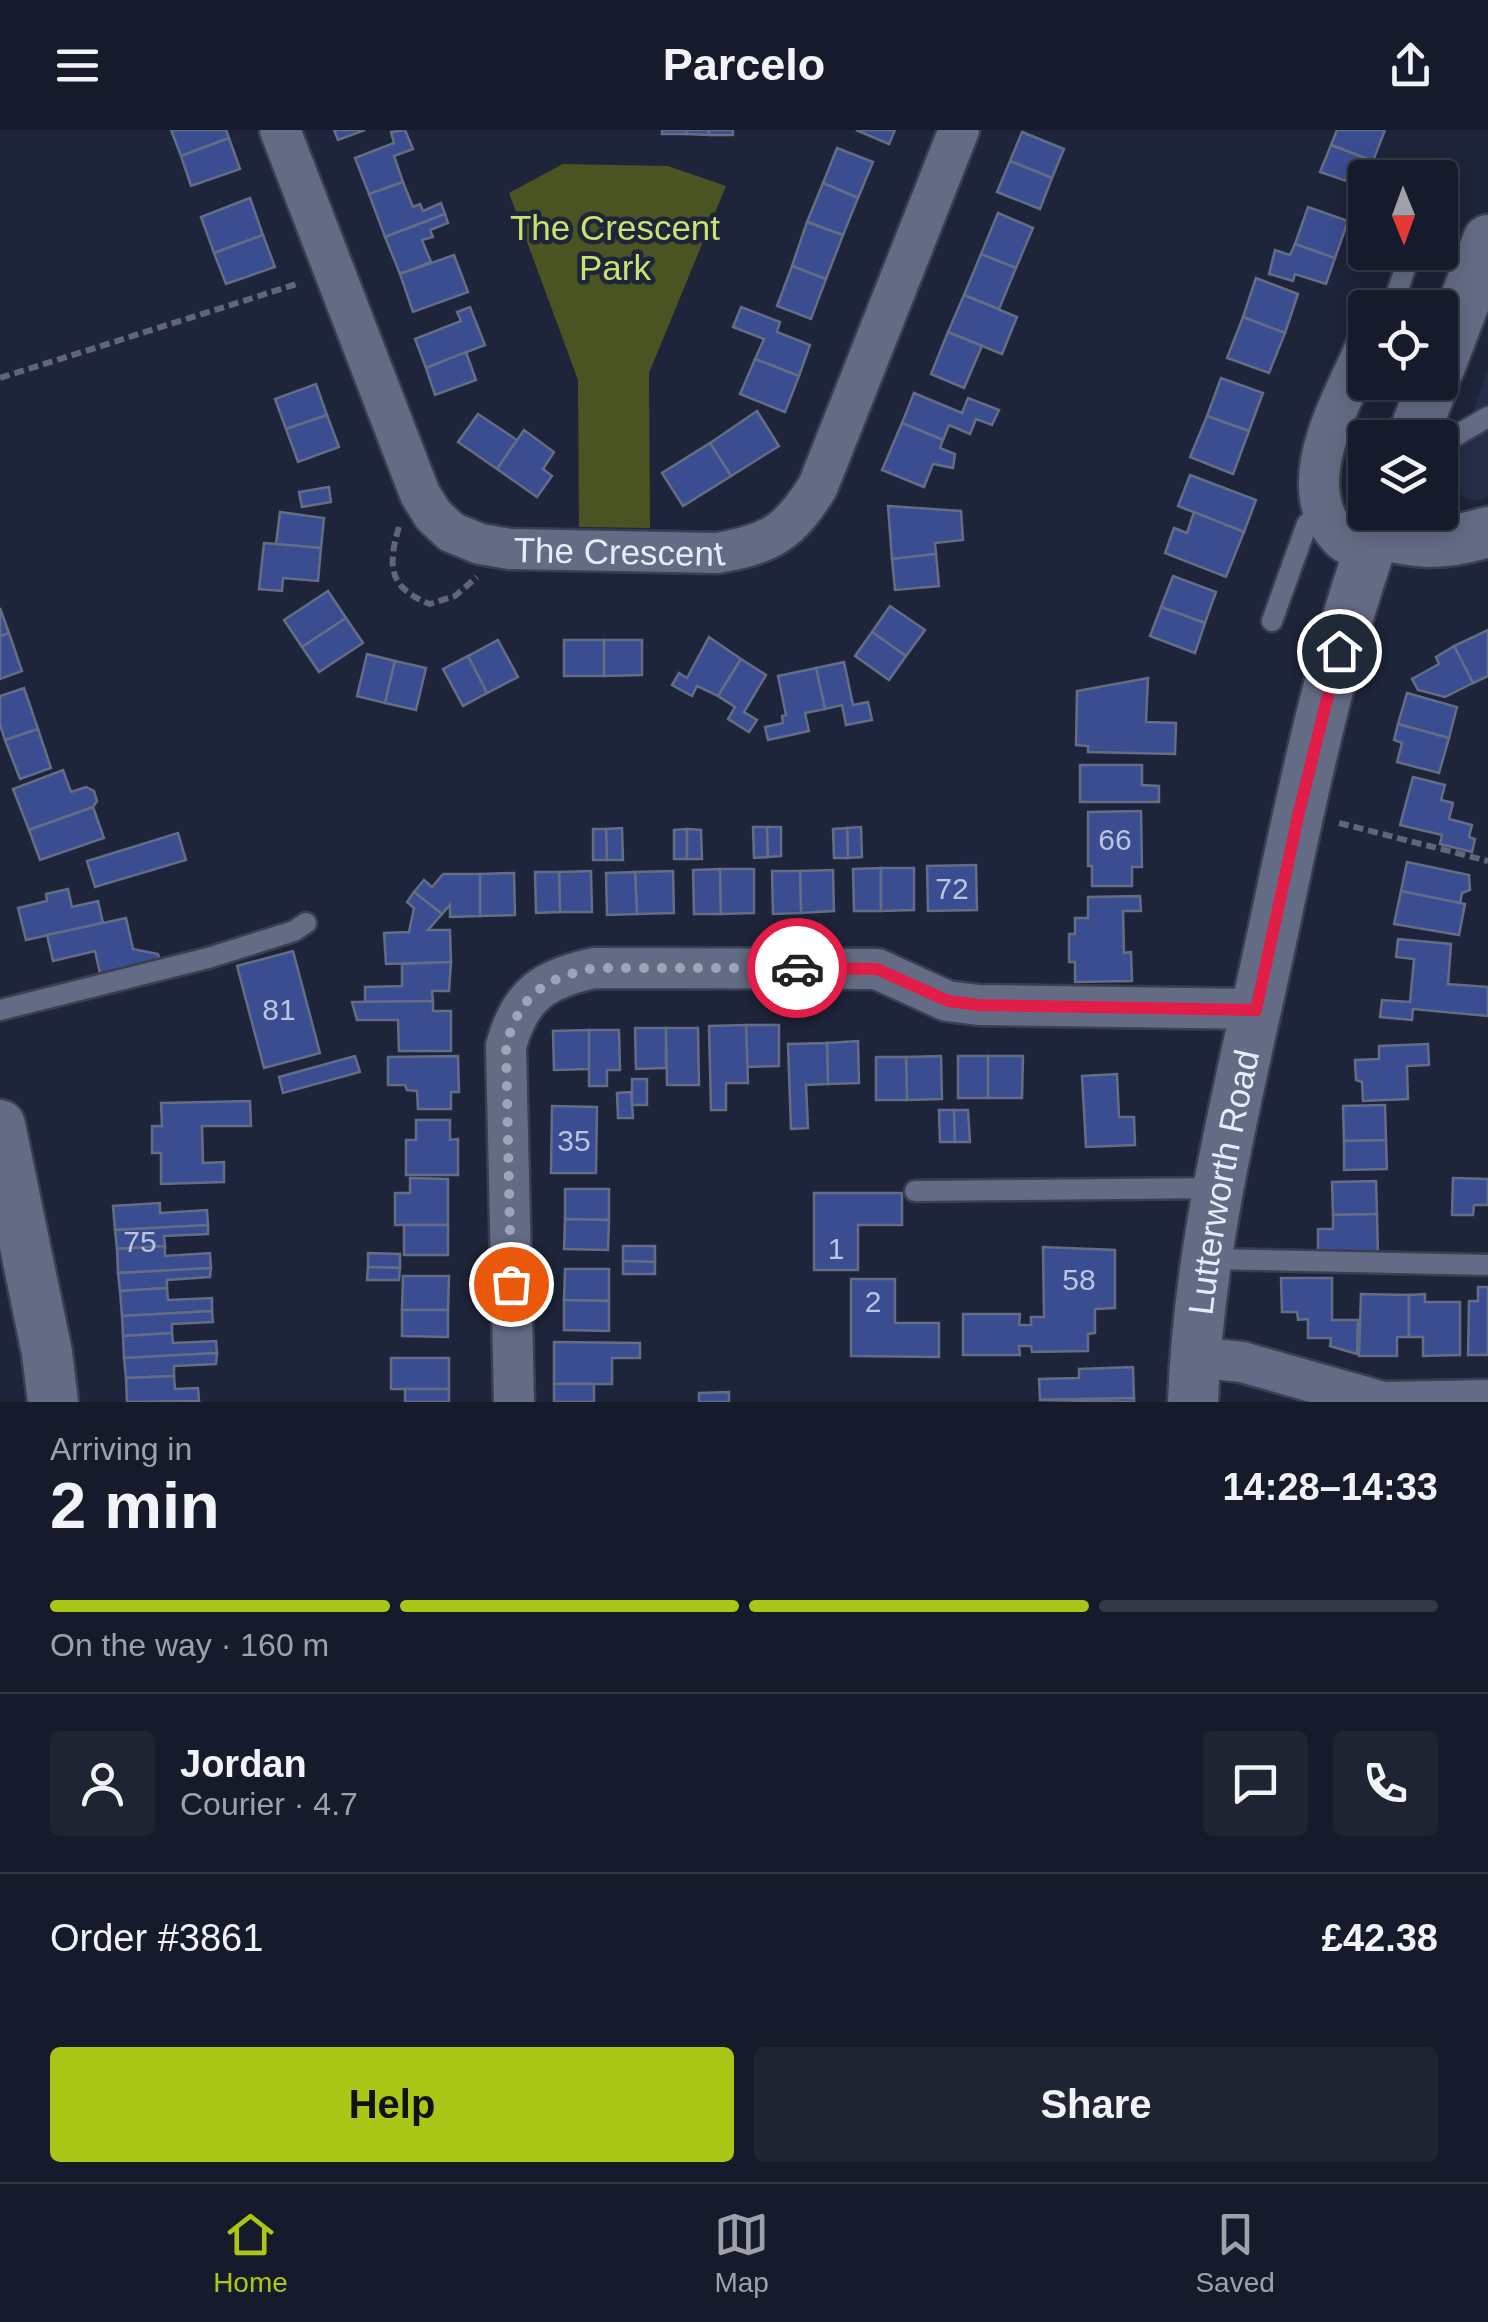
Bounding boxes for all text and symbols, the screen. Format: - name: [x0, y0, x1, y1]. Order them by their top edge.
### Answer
- icon: menu: [50, 38, 105, 93]
- icon: share: [1383, 38, 1438, 93]
- text: Parcelo: [663, 39, 825, 90]
- north arrow: [1348, 160, 1458, 270]
- map controls: [1348, 160, 1458, 530]
- park label: The Crescent Park: [510, 208, 720, 287]
- button: locate: [1348, 290, 1458, 400]
- button: layers: [1348, 420, 1458, 530]
- street label: The Crescent: [513, 530, 727, 573]
- pin: [1297, 609, 1382, 694]
- icon: home: [1312, 624, 1367, 679]
- house number: 66: [1098, 823, 1132, 856]
- house number: 72: [935, 872, 969, 905]
- courier: [747, 918, 847, 1018]
- icon: car: [770, 941, 825, 996]
- house number: 81: [262, 993, 296, 1026]
- street label: Lutterworth Road: [1180, 1046, 1266, 1317]
- house number: 35: [557, 1124, 591, 1157]
- house number: 75: [123, 1225, 157, 1258]
- house number: 1: [828, 1232, 844, 1265]
- pin: [469, 1242, 554, 1327]
- icon: bag: [484, 1257, 539, 1312]
- house number: 58: [1062, 1263, 1096, 1296]
- house number: 2: [865, 1285, 881, 1318]
- text: Arriving in: [50, 1431, 192, 1467]
- text: 14:28–14:33: [1222, 1466, 1438, 1508]
- text: 2 min: [50, 1469, 220, 1542]
- text: On the way · 160 m: [50, 1627, 329, 1663]
- button: person: [50, 1731, 155, 1836]
- button: chat: [1203, 1731, 1308, 1836]
- button: phone: [1333, 1731, 1438, 1836]
- text: Jordan: [180, 1743, 307, 1785]
- text: Courier · 4.7: [180, 1786, 358, 1822]
- text: Order #3861: [50, 1917, 263, 1959]
- text: £42.38: [1322, 1917, 1438, 1959]
- button: Help: [50, 2047, 734, 2162]
- button: Share: [754, 2047, 1438, 2162]
- tab: Home: [213, 2207, 288, 2299]
- tab: Map: [714, 2207, 769, 2299]
- tab: Saved: [1195, 2207, 1275, 2299]

